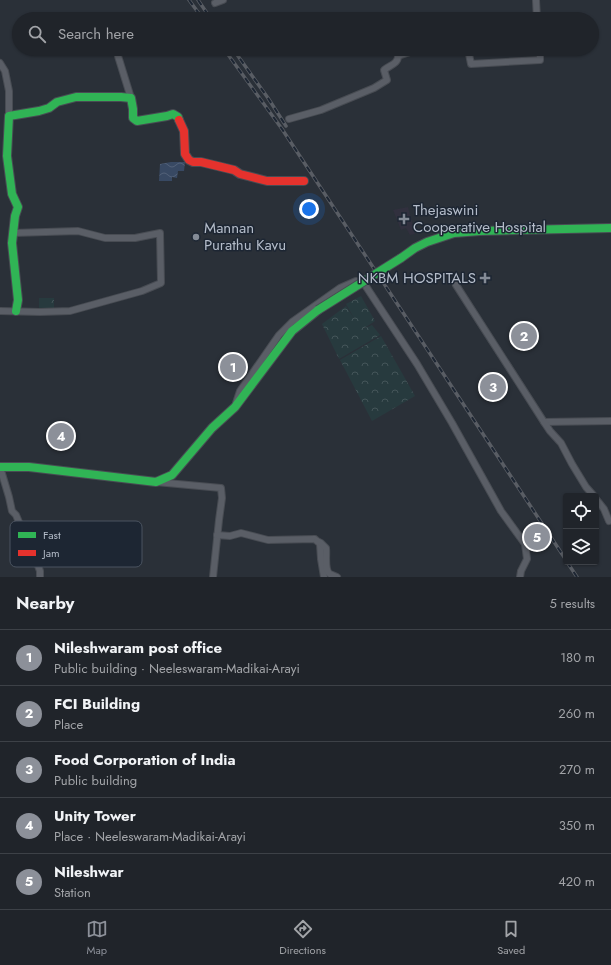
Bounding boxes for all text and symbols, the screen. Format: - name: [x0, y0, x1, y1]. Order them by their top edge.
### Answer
- search box: [12, 12, 599, 56]
- icon: search: [26, 23, 48, 45]
- text: Search here: [58, 23, 134, 45]
- your location: [299, 199, 319, 219]
- place label: Thejaswini Cooperative Hospital: [413, 199, 546, 238]
- marker: Thejaswini Cooperative Hospital: [398, 213, 410, 225]
- place label: Mannan Purathu Kavu: [204, 217, 286, 256]
- marker: Mannan Purathu Kavu: [191, 232, 201, 242]
- place label: NKBM HOSPITALS: [358, 267, 476, 289]
- marker: NKBM HOSPITALS: [479, 272, 491, 284]
- pin: 2: [511, 321, 537, 351]
- pin: 1: [220, 352, 246, 382]
- pin: 3: [480, 372, 506, 402]
- pin: 4: [48, 421, 74, 451]
- map controls: [563, 493, 599, 565]
- button: locate: [563, 493, 599, 529]
- legend: [10, 521, 142, 567]
- pin: 5: [524, 522, 550, 552]
- text: Fast: [43, 527, 61, 543]
- button: layers: [563, 529, 599, 565]
- text: Jam: [41, 545, 60, 561]
- text: Nearby: [16, 591, 74, 615]
- text: 5 results: [549, 594, 595, 613]
- text: Nileshwaram post office: [54, 637, 222, 659]
- text: 1: [26, 648, 32, 667]
- text: 180 m: [560, 648, 595, 667]
- text: Public building · Neeleswaram-Madikai-Arayi: [54, 659, 300, 678]
- text: FCI Building: [54, 693, 140, 715]
- text: 2: [25, 704, 33, 723]
- text: 260 m: [558, 704, 595, 723]
- text: Place: [54, 715, 83, 734]
- text: Food Corporation of India: [54, 749, 236, 771]
- text: 3: [25, 760, 33, 779]
- text: 270 m: [559, 760, 595, 779]
- text: Public building: [54, 771, 137, 790]
- text: Unity Tower: [54, 805, 136, 827]
- text: 4: [24, 816, 34, 835]
- text: 350 m: [559, 816, 595, 835]
- text: Place · Neeleswaram-Madikai-Arayi: [54, 827, 246, 846]
- text: Nileshwar: [54, 861, 124, 883]
- text: 5: [25, 872, 33, 891]
- text: 420 m: [558, 872, 595, 891]
- text: Station: [54, 883, 91, 902]
- tab: Map: [86, 918, 108, 958]
- tab: Directions: [279, 918, 326, 958]
- tab: Saved: [497, 918, 525, 958]

